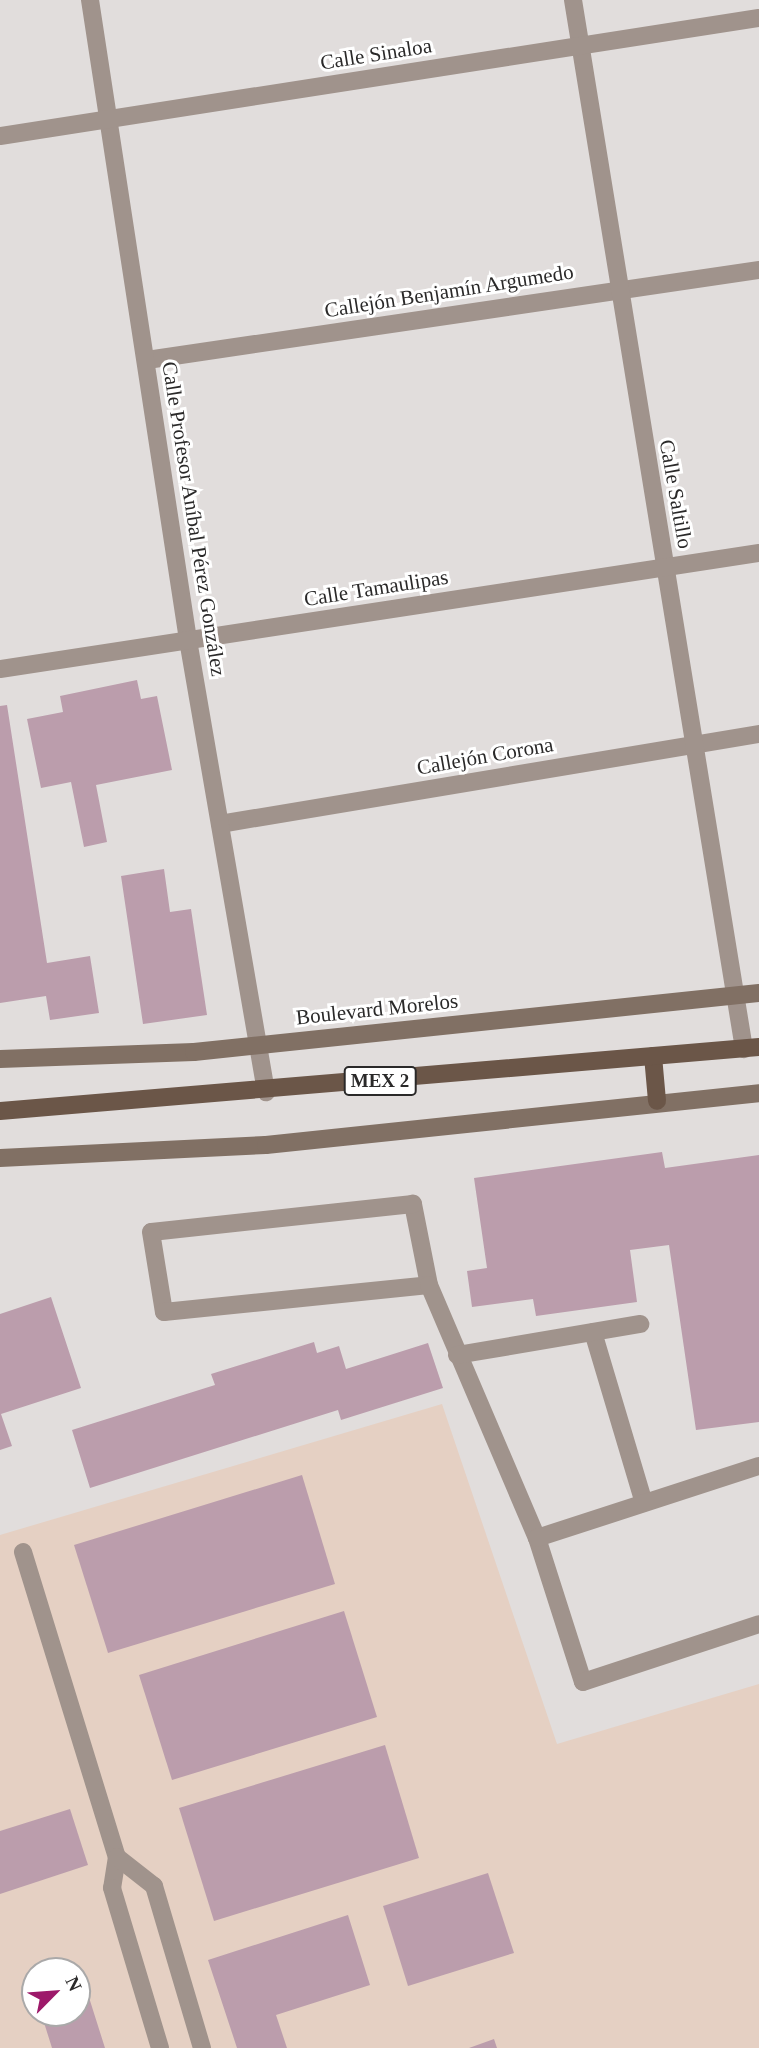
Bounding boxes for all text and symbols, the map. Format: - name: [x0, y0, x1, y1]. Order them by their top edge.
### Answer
- street label: Calle Sinaloa: [318, 33, 434, 75]
- street label: Callejón Benjamín Argumedo: [322, 259, 576, 323]
- street label: Calle Profesor Aníbal Pérez González: [157, 359, 231, 679]
- street label: Calle Saltillo: [654, 438, 698, 550]
- street label: Calle Tamaulipas: [302, 564, 450, 612]
- street label: Callejón Corona: [415, 732, 555, 780]
- street label: Boulevard Morelos: [295, 988, 459, 1030]
- road number: MEX 2: [343, 1065, 417, 1096]
- north arrow: [21, 1957, 91, 2027]
- text: N: [61, 1973, 86, 1994]

